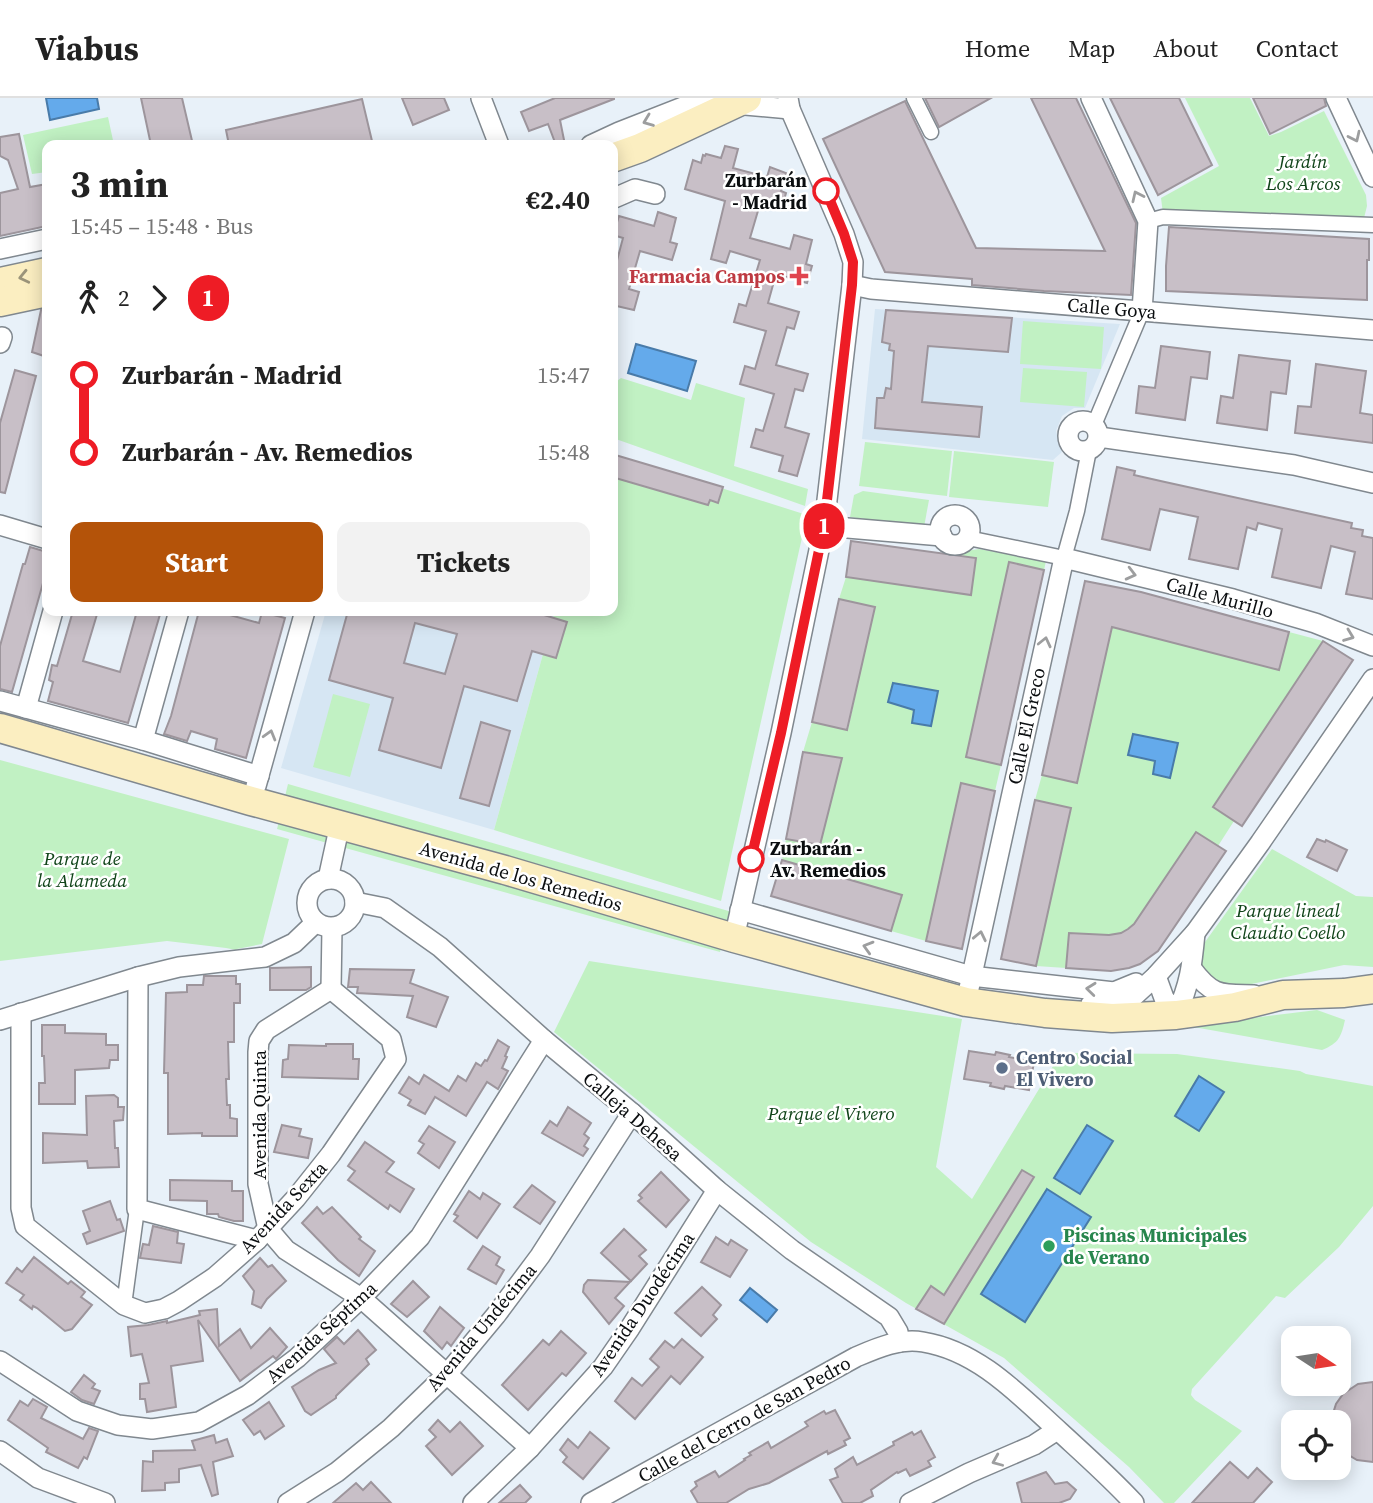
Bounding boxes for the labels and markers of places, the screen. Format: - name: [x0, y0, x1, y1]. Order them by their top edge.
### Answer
- place label: Zurbarán - Madrid: [725, 167, 807, 215]
- marker: Zurbarán - Madrid: [813, 178, 839, 204]
- place label: Farmacia Campos: [629, 263, 785, 289]
- marker: Farmacia Campos: [791, 268, 807, 284]
- place label: Zurbarán - Av. Remedios: [770, 835, 886, 883]
- marker: Zurbarán - Av. Remedios: [738, 846, 764, 872]
- place label: Centro Social El Vivero: [1016, 1044, 1133, 1092]
- marker: Centro Social El Vivero: [994, 1060, 1010, 1076]
- place label: Piscinas Municipales de Verano: [1063, 1222, 1247, 1270]
- marker: Piscinas Municipales de Verano: [1041, 1238, 1057, 1254]

